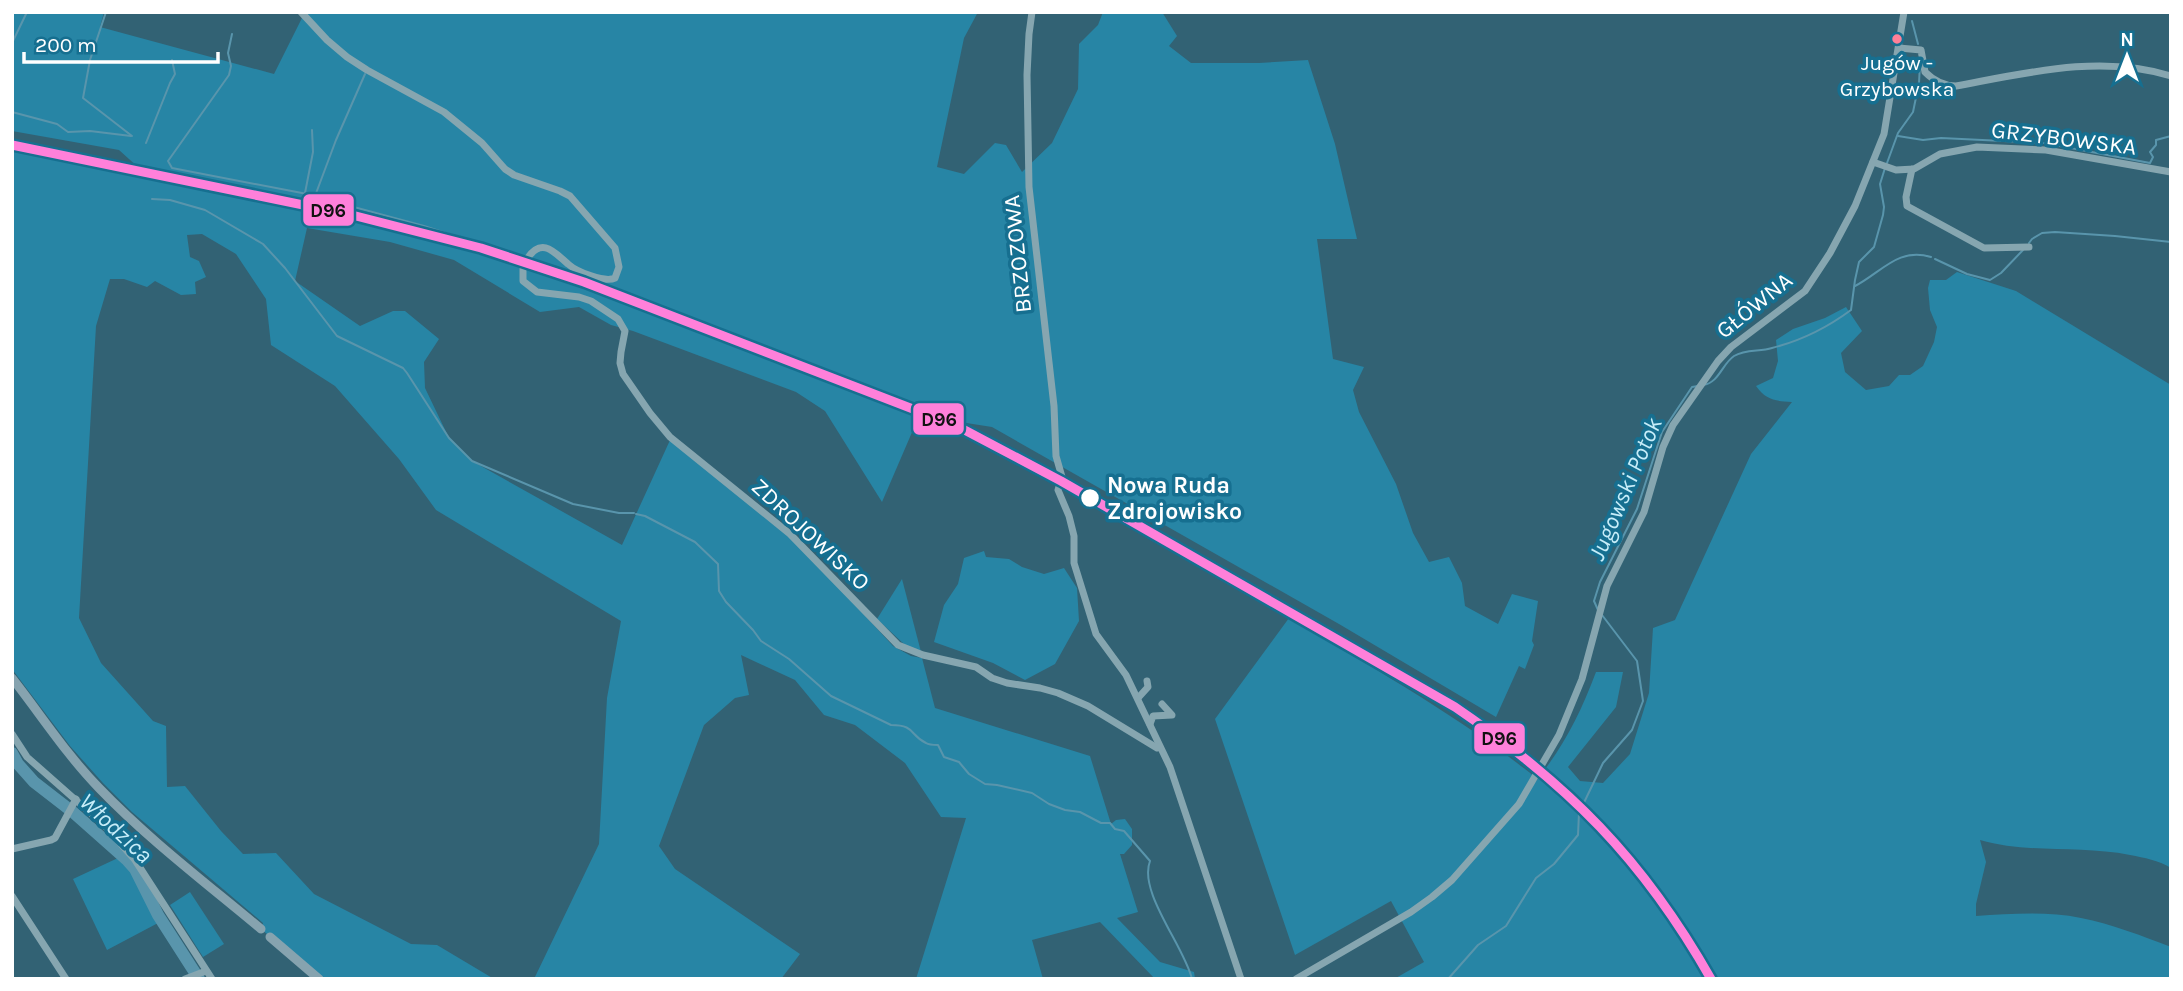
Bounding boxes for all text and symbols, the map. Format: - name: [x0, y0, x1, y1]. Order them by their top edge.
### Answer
- scale bar: [24, 21, 219, 65]
- north arrow: [2092, 21, 2162, 91]
- text: N: [2120, 29, 2134, 51]
- marker: Jugów - Grzybowska: [1890, 32, 1904, 46]
- text: 200 m: [35, 33, 97, 57]
- place label: Jugów - Grzybowska: [1840, 51, 1954, 101]
- street label: GRZYBOWSKA: [1990, 116, 2138, 161]
- line badge: D96: [302, 193, 355, 227]
- street label: BRZOZOWA: [998, 194, 1037, 314]
- text: D96: [310, 200, 346, 222]
- street label: GŁÓWNA: [1711, 267, 1798, 344]
- line badge: D96: [912, 402, 965, 436]
- text: D96: [921, 409, 957, 431]
- water label: Jugowski Potok: [1582, 413, 1668, 565]
- place label: Nowa Ruda Zdrojowisko: [1107, 472, 1242, 525]
- street label: ZDROJOWISKO: [746, 473, 875, 596]
- marker: Nowa Ruda Zdrojowisko: [1079, 487, 1101, 509]
- line badge: D96: [1473, 722, 1526, 755]
- text: D96: [1481, 728, 1517, 750]
- water label: Włodzica: [74, 787, 158, 869]

